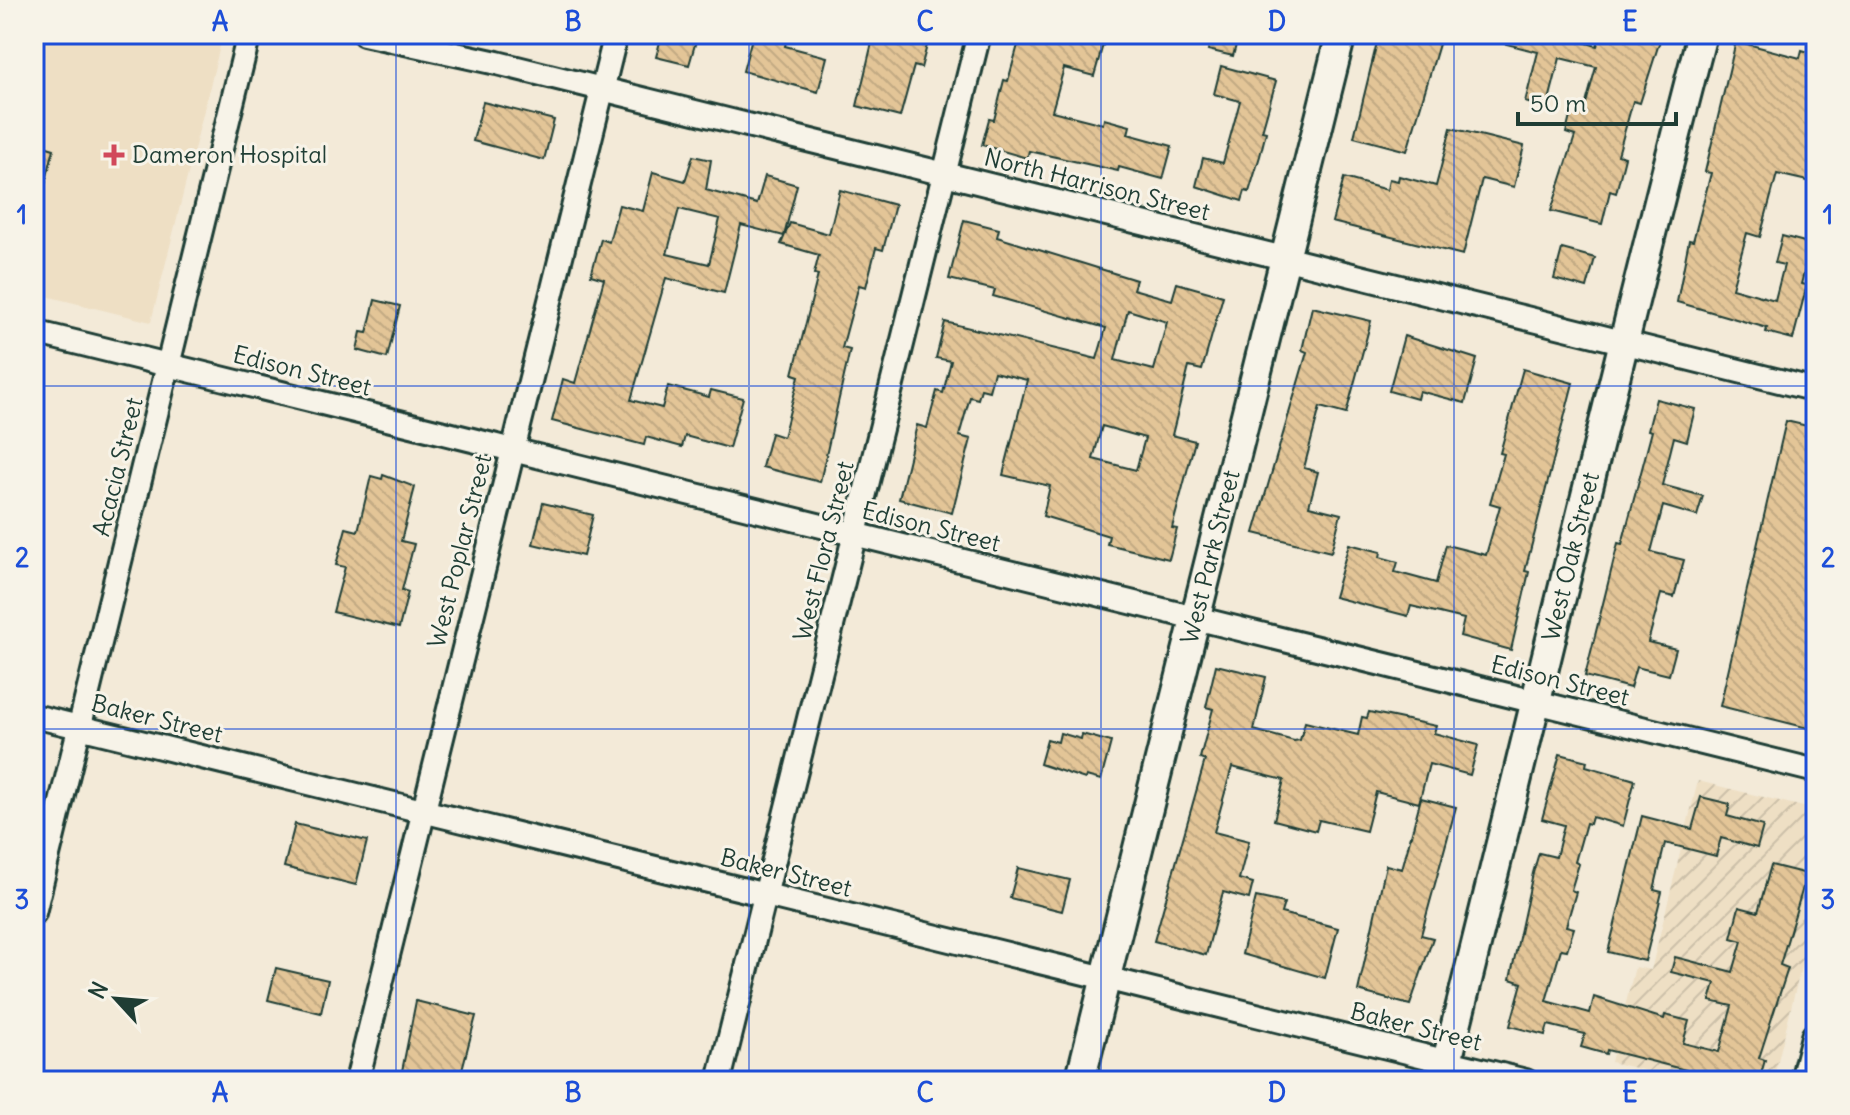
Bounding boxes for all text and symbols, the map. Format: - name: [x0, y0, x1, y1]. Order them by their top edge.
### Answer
- text: A: [212, 5, 229, 38]
- text: B: [564, 5, 582, 38]
- text: C: [916, 5, 934, 38]
- text: D: [1268, 5, 1286, 38]
- text: E: [1622, 5, 1638, 38]
- scale bar: [1518, 76, 1676, 126]
- text: 50 m: [1530, 88, 1586, 118]
- place label: Dameron Hospital: [132, 139, 327, 169]
- street label: North Harrison Street: [981, 142, 1213, 227]
- marker: Dameron Hospital: [103, 144, 125, 166]
- text: 1: [17, 198, 27, 231]
- text: 1: [1823, 198, 1833, 231]
- street label: Edison Street: [230, 338, 374, 402]
- street label: Acacia Street: [85, 394, 149, 539]
- street label: West Poplar Street: [420, 451, 498, 651]
- street label: West Flora Street: [786, 458, 860, 644]
- street label: West Park Street: [1174, 467, 1246, 647]
- street label: West Oak Street: [1535, 469, 1605, 644]
- street label: Edison Street: [859, 494, 1003, 558]
- text: 2: [15, 541, 29, 574]
- text: 2: [1821, 541, 1835, 574]
- street label: Edison Street: [1488, 648, 1632, 712]
- street label: Baker Street: [89, 687, 226, 749]
- street label: Baker Street: [718, 841, 855, 903]
- text: 3: [15, 883, 29, 916]
- text: 3: [1821, 883, 1835, 916]
- north arrow: [76, 959, 156, 1039]
- text: N: [82, 977, 114, 1003]
- street label: Baker Street: [1348, 995, 1485, 1057]
- text: A: [212, 1076, 229, 1109]
- text: B: [564, 1076, 582, 1109]
- text: C: [916, 1076, 934, 1109]
- text: D: [1268, 1076, 1286, 1109]
- text: E: [1622, 1076, 1638, 1109]

